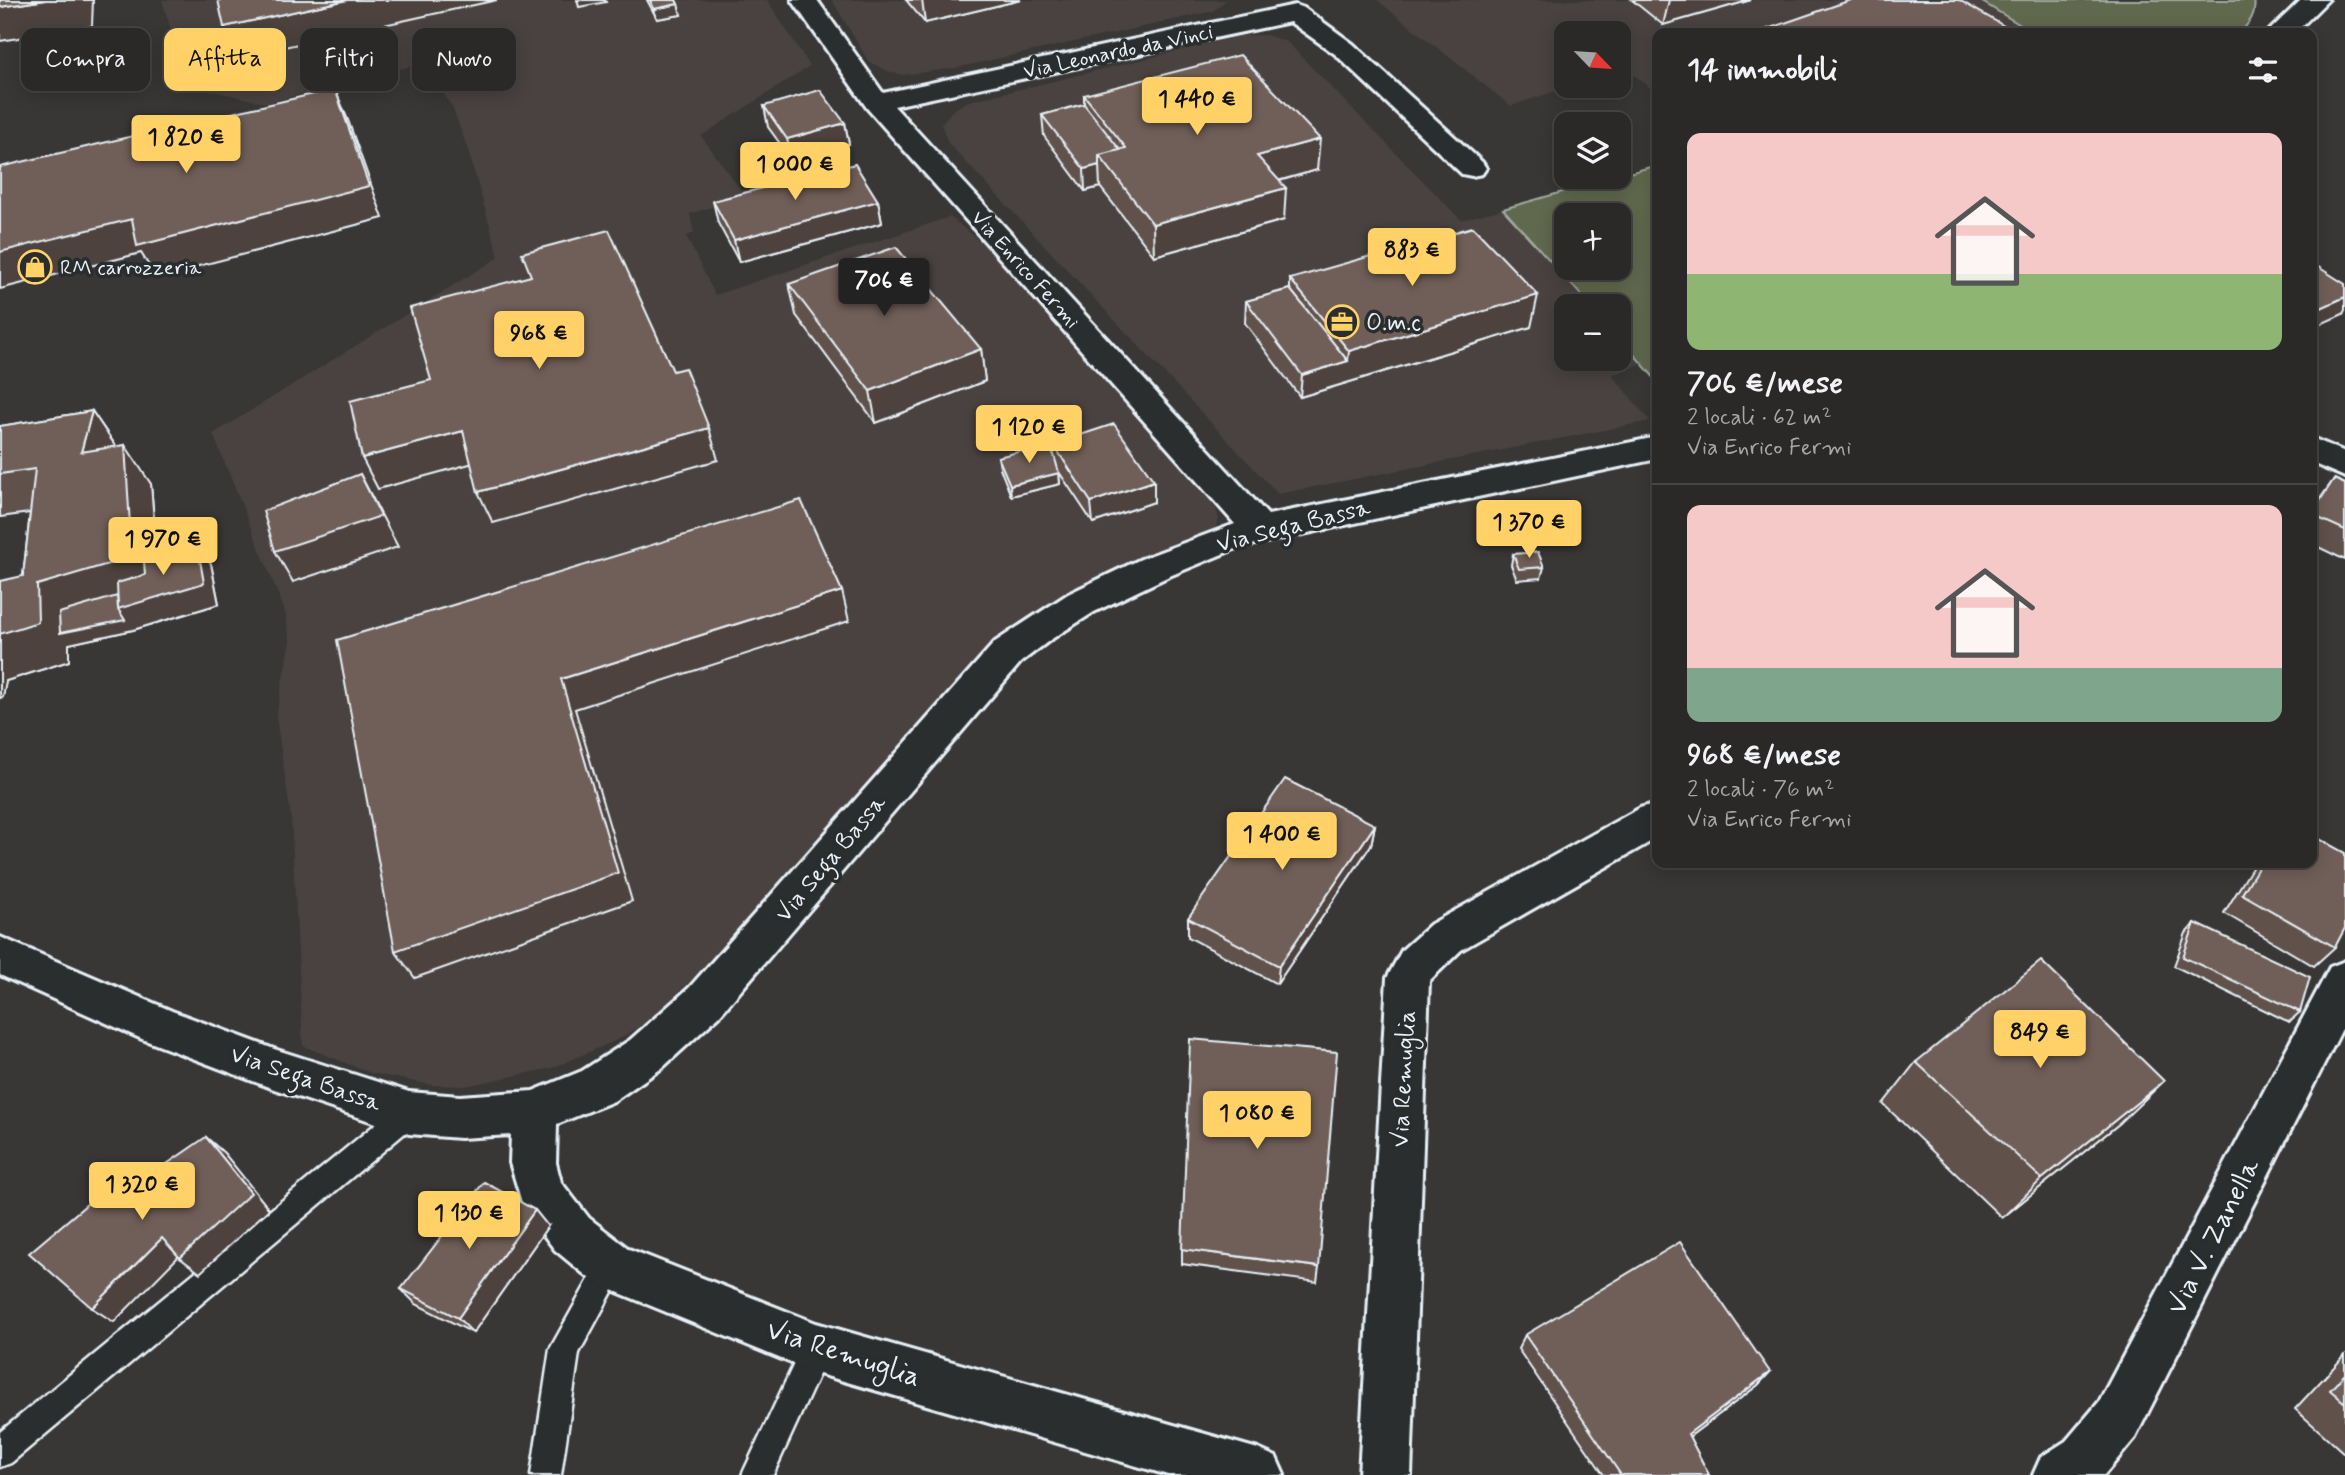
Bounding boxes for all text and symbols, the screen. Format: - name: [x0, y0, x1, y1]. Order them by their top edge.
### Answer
- street label: Via Leonardo da Vinci: [1021, 18, 1216, 86]
- north arrow: [1554, 21, 1631, 98]
- map controls: [1554, 21, 1631, 371]
- chip: Compra: [21, 28, 150, 91]
- chip: Affitta: [164, 28, 286, 91]
- chip: Filtri: [300, 28, 398, 91]
- chip: Nuovo: [412, 28, 516, 91]
- text: 14 immobili: [1687, 51, 1838, 90]
- icon: filters: [2244, 51, 2282, 89]
- pin: 1 440 €: [1132, 78, 1262, 137]
- text: 1 440 €: [1158, 85, 1236, 115]
- button: layers: [1554, 112, 1631, 189]
- pin: 1 820 €: [121, 116, 251, 175]
- text: 1 820 €: [148, 123, 224, 153]
- pin: 1 000 €: [730, 142, 860, 202]
- text: 1 000 €: [756, 150, 834, 180]
- icon: home: [1922, 178, 2048, 304]
- button: +: [1554, 203, 1631, 280]
- street label: Via Enrico Fermi: [965, 205, 1086, 335]
- pin: 883 €: [1363, 229, 1461, 288]
- text: 883 €: [1384, 236, 1440, 266]
- shop icon: RM carrozzeria: [16, 248, 54, 286]
- place label: RM carrozzeria: [60, 254, 202, 282]
- pin: 706 €: [835, 258, 933, 318]
- text: 706 €: [854, 266, 914, 296]
- button: −: [1554, 294, 1631, 371]
- office icon: O.m.c: [1323, 303, 1361, 341]
- place label: O.m.c: [1366, 308, 1421, 339]
- pin: 968 €: [490, 312, 588, 371]
- text: 968 €: [510, 319, 568, 349]
- text: 706 €/mese: [1687, 364, 1843, 403]
- text: 2 locali · 62 m²: [1687, 403, 1832, 433]
- pin: 1 120 €: [964, 406, 1094, 465]
- text: 1 120 €: [992, 413, 1066, 443]
- text: Via Enrico Fermi: [1687, 433, 1851, 463]
- street label: Via Sega Bassa: [1213, 492, 1375, 563]
- pin: 1 370 €: [1464, 500, 1594, 560]
- text: 1 370 €: [1492, 508, 1566, 538]
- pin: 1 970 €: [98, 518, 228, 577]
- text: 1 970 €: [124, 525, 202, 555]
- icon: home: [1922, 550, 2048, 676]
- text: 968 €/mese: [1687, 736, 1841, 775]
- text: 2 locali · 76 m²: [1687, 775, 1834, 805]
- street label: Via Sega Bassa: [769, 788, 896, 931]
- text: Via Enrico Fermi: [1687, 805, 1851, 835]
- pin: 1 400 €: [1217, 812, 1347, 872]
- text: 1 400 €: [1243, 820, 1321, 850]
- street label: Via Remuglia: [1385, 1010, 1426, 1148]
- pin: 849 €: [1991, 1010, 2089, 1070]
- text: 849 €: [2010, 1018, 2070, 1048]
- street label: Via Sega Bassa: [225, 1039, 385, 1123]
- pin: 1 080 €: [1192, 1092, 1322, 1151]
- text: 1 080 €: [1219, 1099, 1295, 1129]
- street label: Via V. Zanella: [2159, 1153, 2270, 1321]
- pin: 1 320 €: [77, 1162, 207, 1222]
- text: 1 320 €: [105, 1170, 179, 1200]
- pin: 1 130 €: [404, 1192, 534, 1251]
- text: 1 130 €: [434, 1199, 504, 1229]
- street label: Via Remuglia: [761, 1312, 925, 1399]

